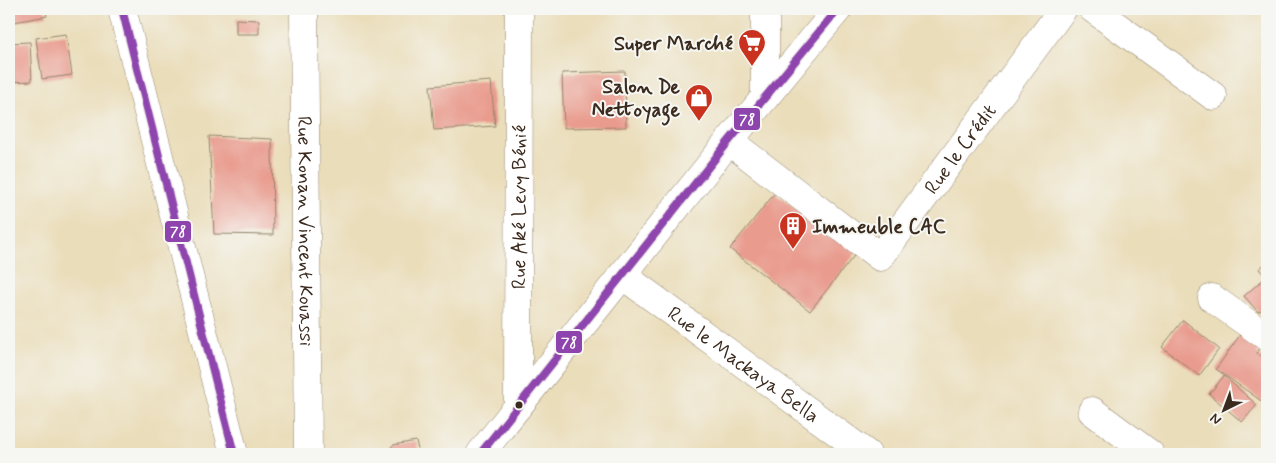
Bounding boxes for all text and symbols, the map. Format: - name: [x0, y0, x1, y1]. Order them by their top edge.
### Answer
- supermarket icon: Super Marché: [737, 28, 767, 67]
- place label: Super Marché: [614, 31, 733, 58]
- place label: Salon De Nettoyage: [592, 74, 681, 126]
- shop icon: Salon De Nettoyage: [684, 83, 714, 122]
- street label: Rue le Crédit: [919, 99, 1003, 200]
- line badge: 78: [733, 107, 761, 131]
- text: 78: [739, 111, 755, 129]
- street label: Rue Konan Vincent Kouassi: [290, 116, 319, 346]
- street label: Rue Aké Levy Bénié: [506, 125, 534, 289]
- building icon: Immeuble CAC: [778, 211, 808, 250]
- place label: Immeuble CAC: [812, 214, 946, 241]
- line badge: 78: [164, 220, 192, 243]
- text: 78: [170, 223, 186, 241]
- street label: Rue le Mackaya Bella: [662, 301, 824, 430]
- line badge: 78: [555, 330, 583, 354]
- text: 78: [561, 334, 577, 352]
- north arrow: [1198, 386, 1248, 436]
- unlabelled marker: [514, 400, 524, 410]
- text: N: [1206, 409, 1225, 429]

